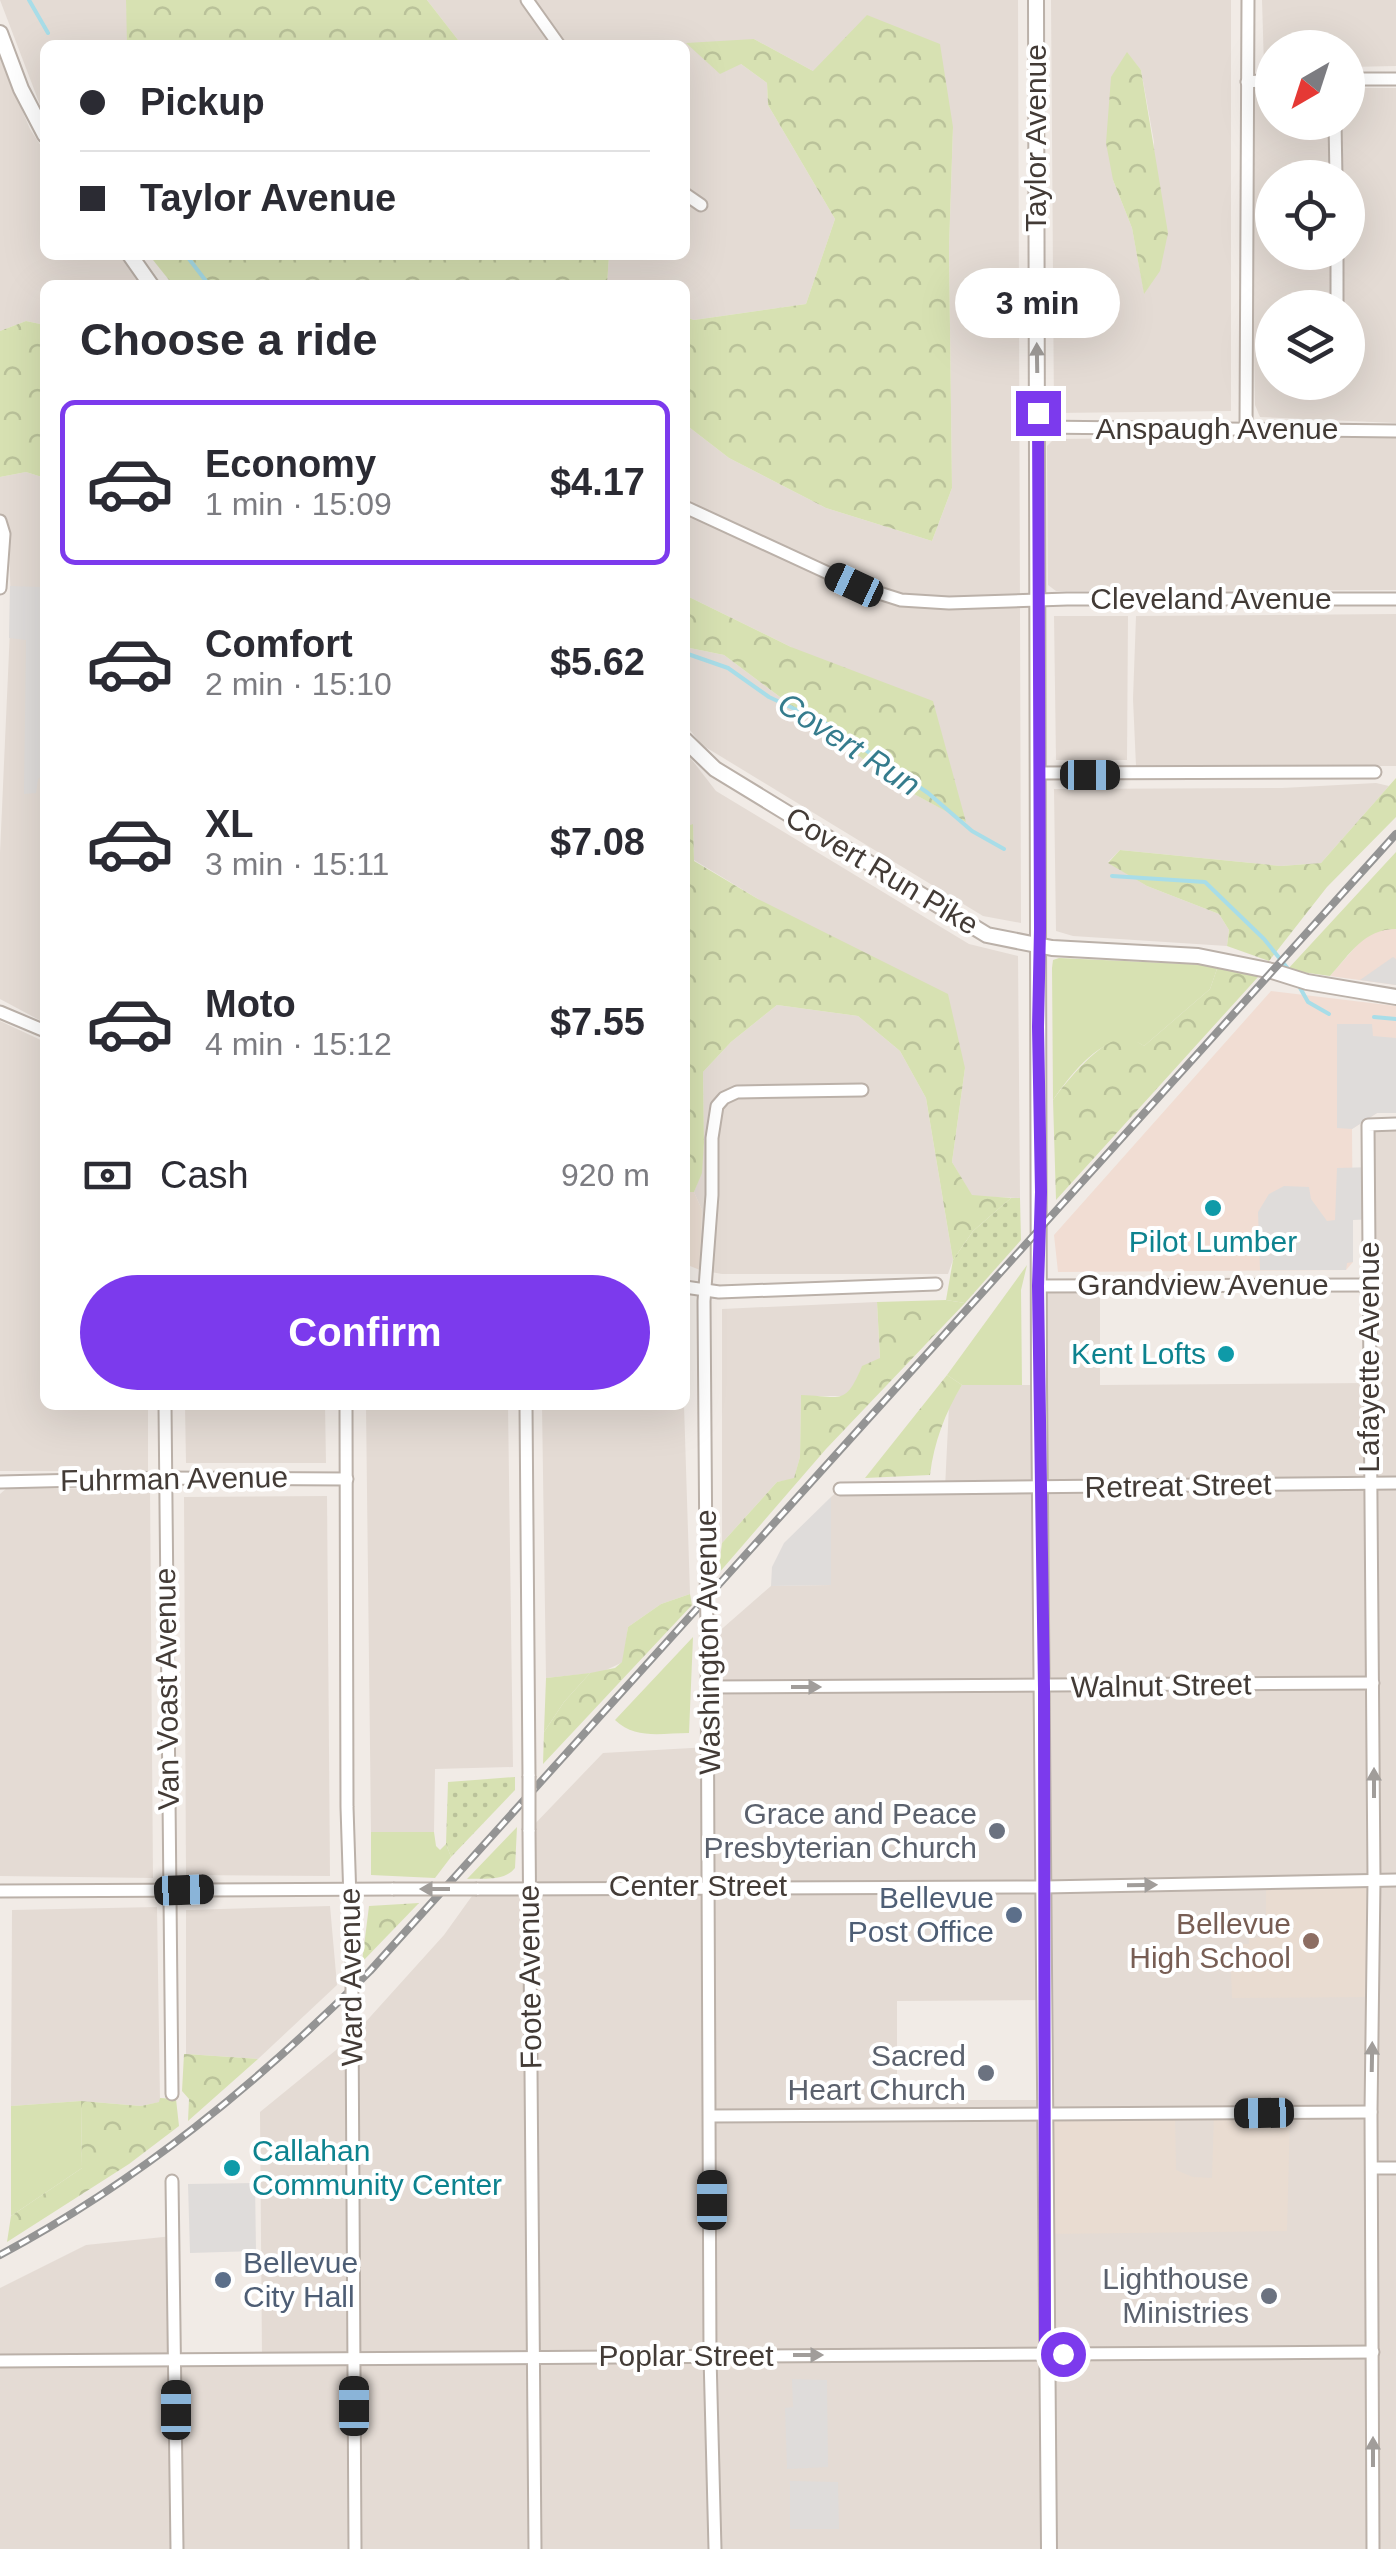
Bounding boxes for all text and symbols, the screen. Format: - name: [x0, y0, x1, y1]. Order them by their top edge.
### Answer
- north arrow: [1255, 30, 1365, 140]
- map controls: [1255, 30, 1365, 400]
- street label: Taylor Avenue: [1019, 44, 1052, 232]
- text: Pickup: [140, 81, 265, 123]
- button: locate: [1255, 160, 1365, 270]
- text: Taylor Avenue: [140, 177, 396, 219]
- callout: 3 min: [956, 268, 1120, 338]
- text: 3 min: [996, 285, 1079, 321]
- button: layers: [1255, 290, 1365, 400]
- text: Choose a ride: [80, 314, 378, 365]
- one-way arrow: [1029, 342, 1045, 374]
- route end: [1016, 391, 1061, 436]
- street label: Anspaugh Avenue: [1095, 412, 1339, 445]
- icon: car: [85, 438, 175, 528]
- text: Economy: [205, 443, 376, 485]
- text: $4.17: [550, 461, 645, 503]
- text: 1 min · 15:09: [205, 486, 392, 522]
- car: [820, 559, 888, 611]
- street label: Cleveland Avenue: [1090, 582, 1332, 615]
- icon: car: [85, 618, 175, 708]
- text: Comfort: [205, 623, 353, 665]
- text: $5.62: [550, 641, 645, 683]
- text: 2 min · 15:10: [205, 666, 392, 702]
- water label: Covert Run: [771, 685, 927, 803]
- car: [1060, 760, 1120, 790]
- icon: car: [85, 798, 175, 888]
- street label: Covert Run Pike: [780, 800, 984, 941]
- text: XL: [205, 803, 254, 845]
- text: $7.08: [550, 821, 645, 863]
- text: 3 min · 15:11: [205, 846, 389, 882]
- icon: car: [85, 978, 175, 1068]
- text: Moto: [205, 983, 296, 1025]
- text: $7.55: [550, 1001, 645, 1043]
- text: 4 min · 15:12: [205, 1026, 392, 1062]
- icon: cash: [80, 1148, 135, 1203]
- text: Cash: [160, 1154, 249, 1196]
- text: 920 m: [561, 1157, 650, 1193]
- marker: Pilot Lumber: [1202, 1197, 1224, 1219]
- place label: Pilot Lumber: [1129, 1225, 1297, 1258]
- street label: Lafayette Avenue: [1352, 1241, 1385, 1473]
- street label: Grandview Avenue: [1077, 1268, 1329, 1301]
- button: Confirm: [80, 1275, 650, 1390]
- place label: Kent Lofts: [1071, 1337, 1206, 1370]
- marker: Kent Lofts: [1215, 1343, 1237, 1365]
- street label: Fuhrman Avenue: [60, 1460, 288, 1497]
- street label: Retreat Street: [1084, 1467, 1272, 1504]
- street label: Washington Avenue: [689, 1509, 726, 1775]
- street label: Van Voast Avenue: [148, 1568, 185, 1810]
- street label: Walnut Street: [1070, 1667, 1252, 1704]
- one-way arrow: [791, 1678, 823, 1694]
- one-way arrow: [1366, 1766, 1382, 1798]
- place label: Grace and Peace Presbyterian Church: [704, 1797, 977, 1864]
- marker: Grace and Peace Presbyterian Church: [986, 1820, 1008, 1842]
- street label: Center Street: [609, 1869, 788, 1902]
- car: [153, 1874, 215, 1906]
- one-way arrow: [1127, 1876, 1159, 1892]
- one-way arrow: [418, 1881, 450, 1897]
- place label: Bellevue Post Office: [848, 1881, 994, 1948]
- street label: Foote Avenue: [511, 1884, 548, 2070]
- street label: Ward Avenue: [332, 1888, 369, 2067]
- marker: Bellevue Post Office: [1003, 1904, 1025, 1926]
- place label: Bellevue High School: [1129, 1907, 1291, 1974]
- marker: Bellevue High School: [1300, 1930, 1322, 1952]
- place label: Sacred Heart Church: [788, 2039, 966, 2106]
- one-way arrow: [1364, 2040, 1380, 2072]
- marker: Sacred Heart Church: [975, 2062, 997, 2084]
- car: [1234, 2097, 1294, 2129]
- place label: Callahan Community Center: [252, 2134, 502, 2201]
- marker: Callahan Community Center: [221, 2157, 243, 2179]
- car: [697, 2170, 727, 2230]
- place label: Bellevue City Hall: [243, 2246, 358, 2313]
- place label: Lighthouse Ministries: [1102, 2262, 1249, 2329]
- marker: Bellevue City Hall: [212, 2269, 234, 2291]
- marker: Lighthouse Ministries: [1258, 2285, 1280, 2307]
- route start: [1041, 2332, 1086, 2377]
- street label: Poplar Street: [598, 2339, 774, 2372]
- one-way arrow: [792, 2347, 824, 2363]
- car: [339, 2376, 369, 2436]
- car: [161, 2380, 191, 2440]
- one-way arrow: [1365, 2435, 1381, 2467]

